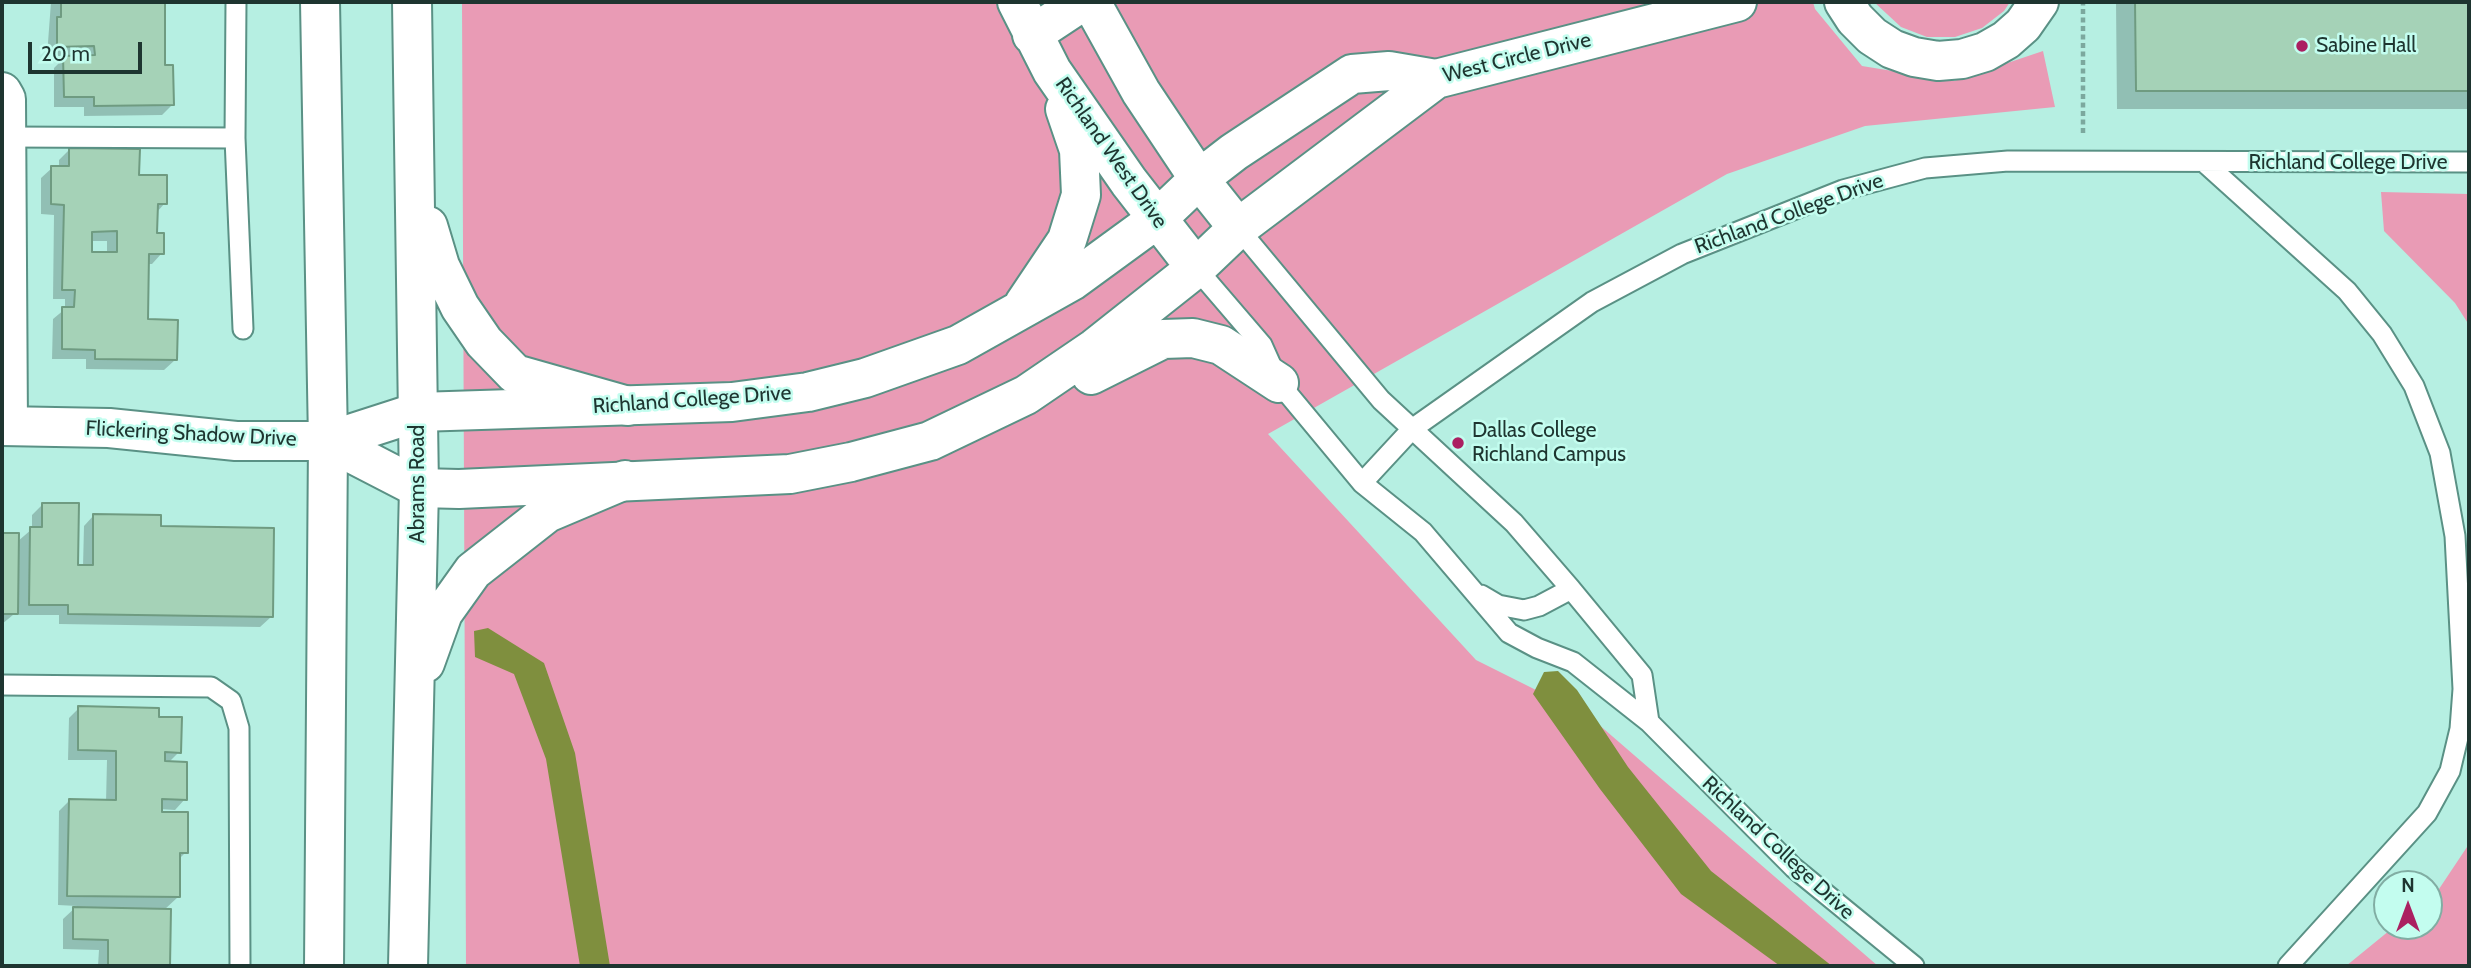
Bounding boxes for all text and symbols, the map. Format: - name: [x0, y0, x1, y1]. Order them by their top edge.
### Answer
- street label: West Circle Drive: [1440, 27, 1594, 89]
- scale bar: [32, 28, 145, 72]
- place label: Sabine Hall: [2316, 33, 2416, 59]
- marker: Sabine Hall: [2294, 38, 2310, 54]
- text: 20 m: [41, 41, 90, 66]
- street label: Richland West Drive: [1050, 73, 1172, 233]
- street label: Richland College Drive: [2249, 150, 2447, 176]
- street label: Richland College Drive: [1691, 168, 1887, 260]
- street label: Richland College Drive: [592, 380, 792, 420]
- street label: Flickering Shadow Drive: [85, 416, 297, 452]
- place label: Dallas College Richland Campus: [1472, 418, 1626, 468]
- street label: Abrams Road: [405, 425, 431, 543]
- marker: Dallas College Richland Campus: [1450, 435, 1466, 451]
- street label: Richland College Drive: [1697, 771, 1859, 925]
- north arrow: [2373, 870, 2443, 940]
- text: N: [2401, 874, 2415, 897]

